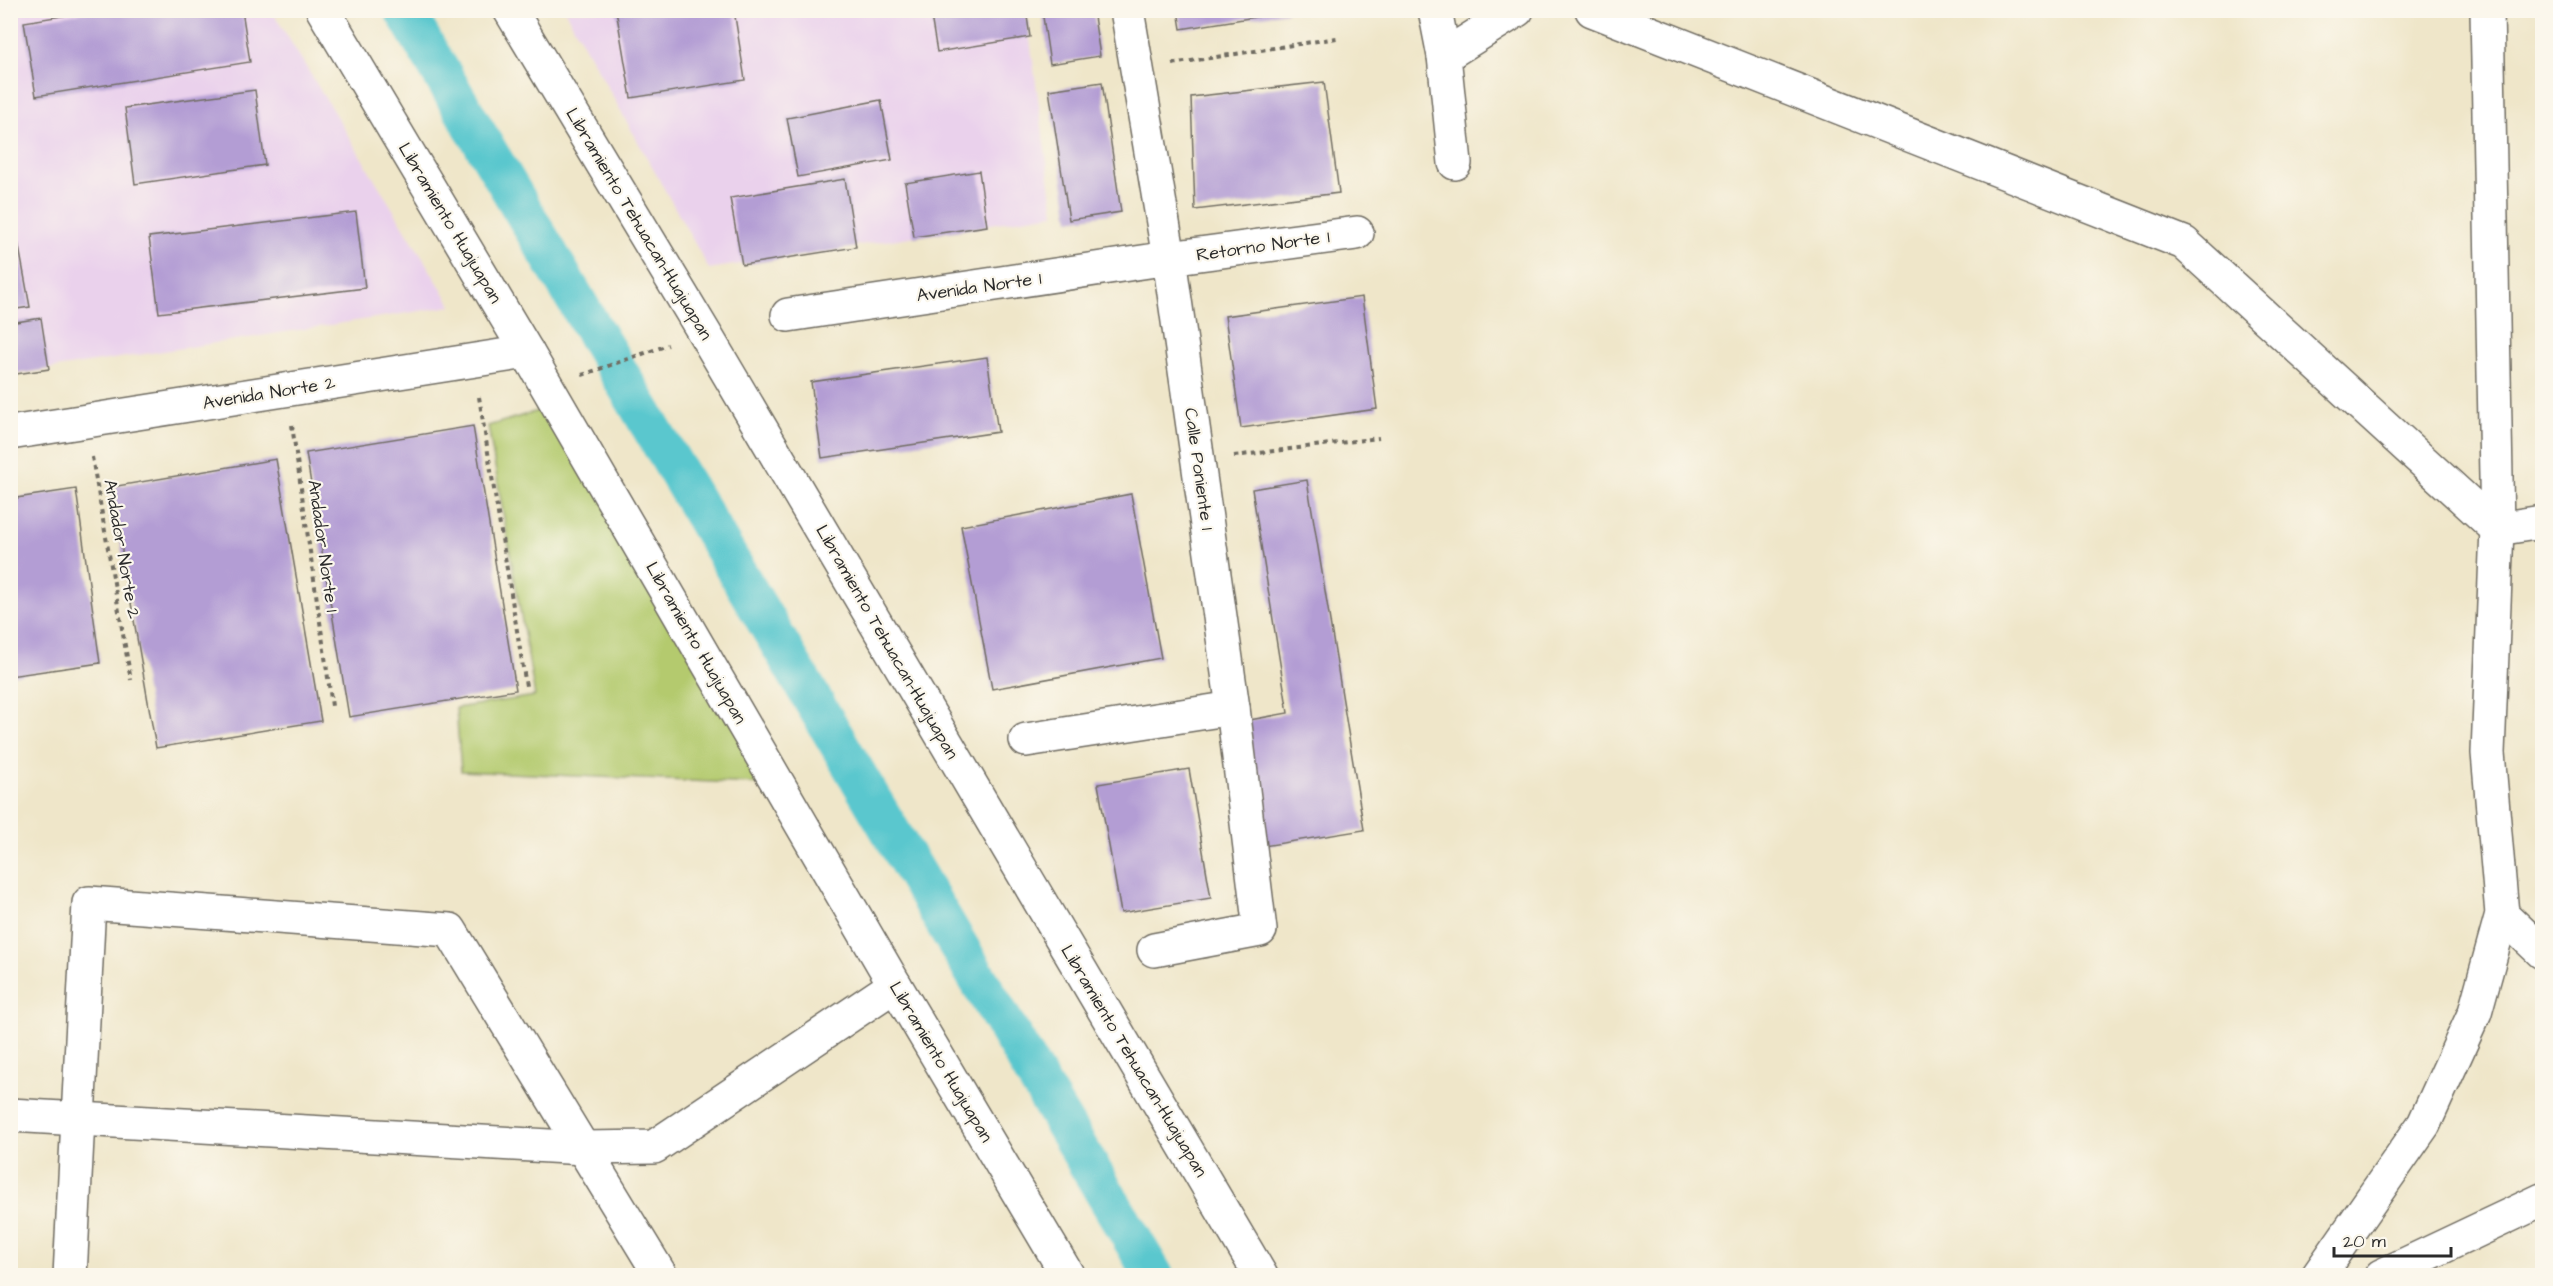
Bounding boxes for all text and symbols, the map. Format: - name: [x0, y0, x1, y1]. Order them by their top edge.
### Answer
- street label: Libramiento Tehuacan-Huajuapan: [560, 103, 718, 345]
- street label: Libramiento Huajuapan: [392, 138, 508, 308]
- street label: Retorno Norte 1: [1195, 224, 1331, 268]
- street label: Avenida Norte 1: [915, 266, 1043, 308]
- street label: Avenida Norte 2: [201, 370, 338, 416]
- street label: Calle Poniente 1: [1178, 406, 1220, 532]
- street label: Andador Norte 2: [97, 477, 147, 621]
- street label: Andador Norte 1: [301, 478, 345, 614]
- street label: Libramiento Tehuacan-Huajuapan: [810, 520, 964, 764]
- street label: Libramiento Huajuapan: [639, 557, 753, 729]
- street label: Libramiento Tehuacan-Huajuapan: [1055, 940, 1213, 1182]
- street label: Libramiento Huajuapan: [883, 977, 999, 1147]
- scale bar: [2334, 1220, 2451, 1258]
- text: 20 m: [2343, 1229, 2386, 1254]

